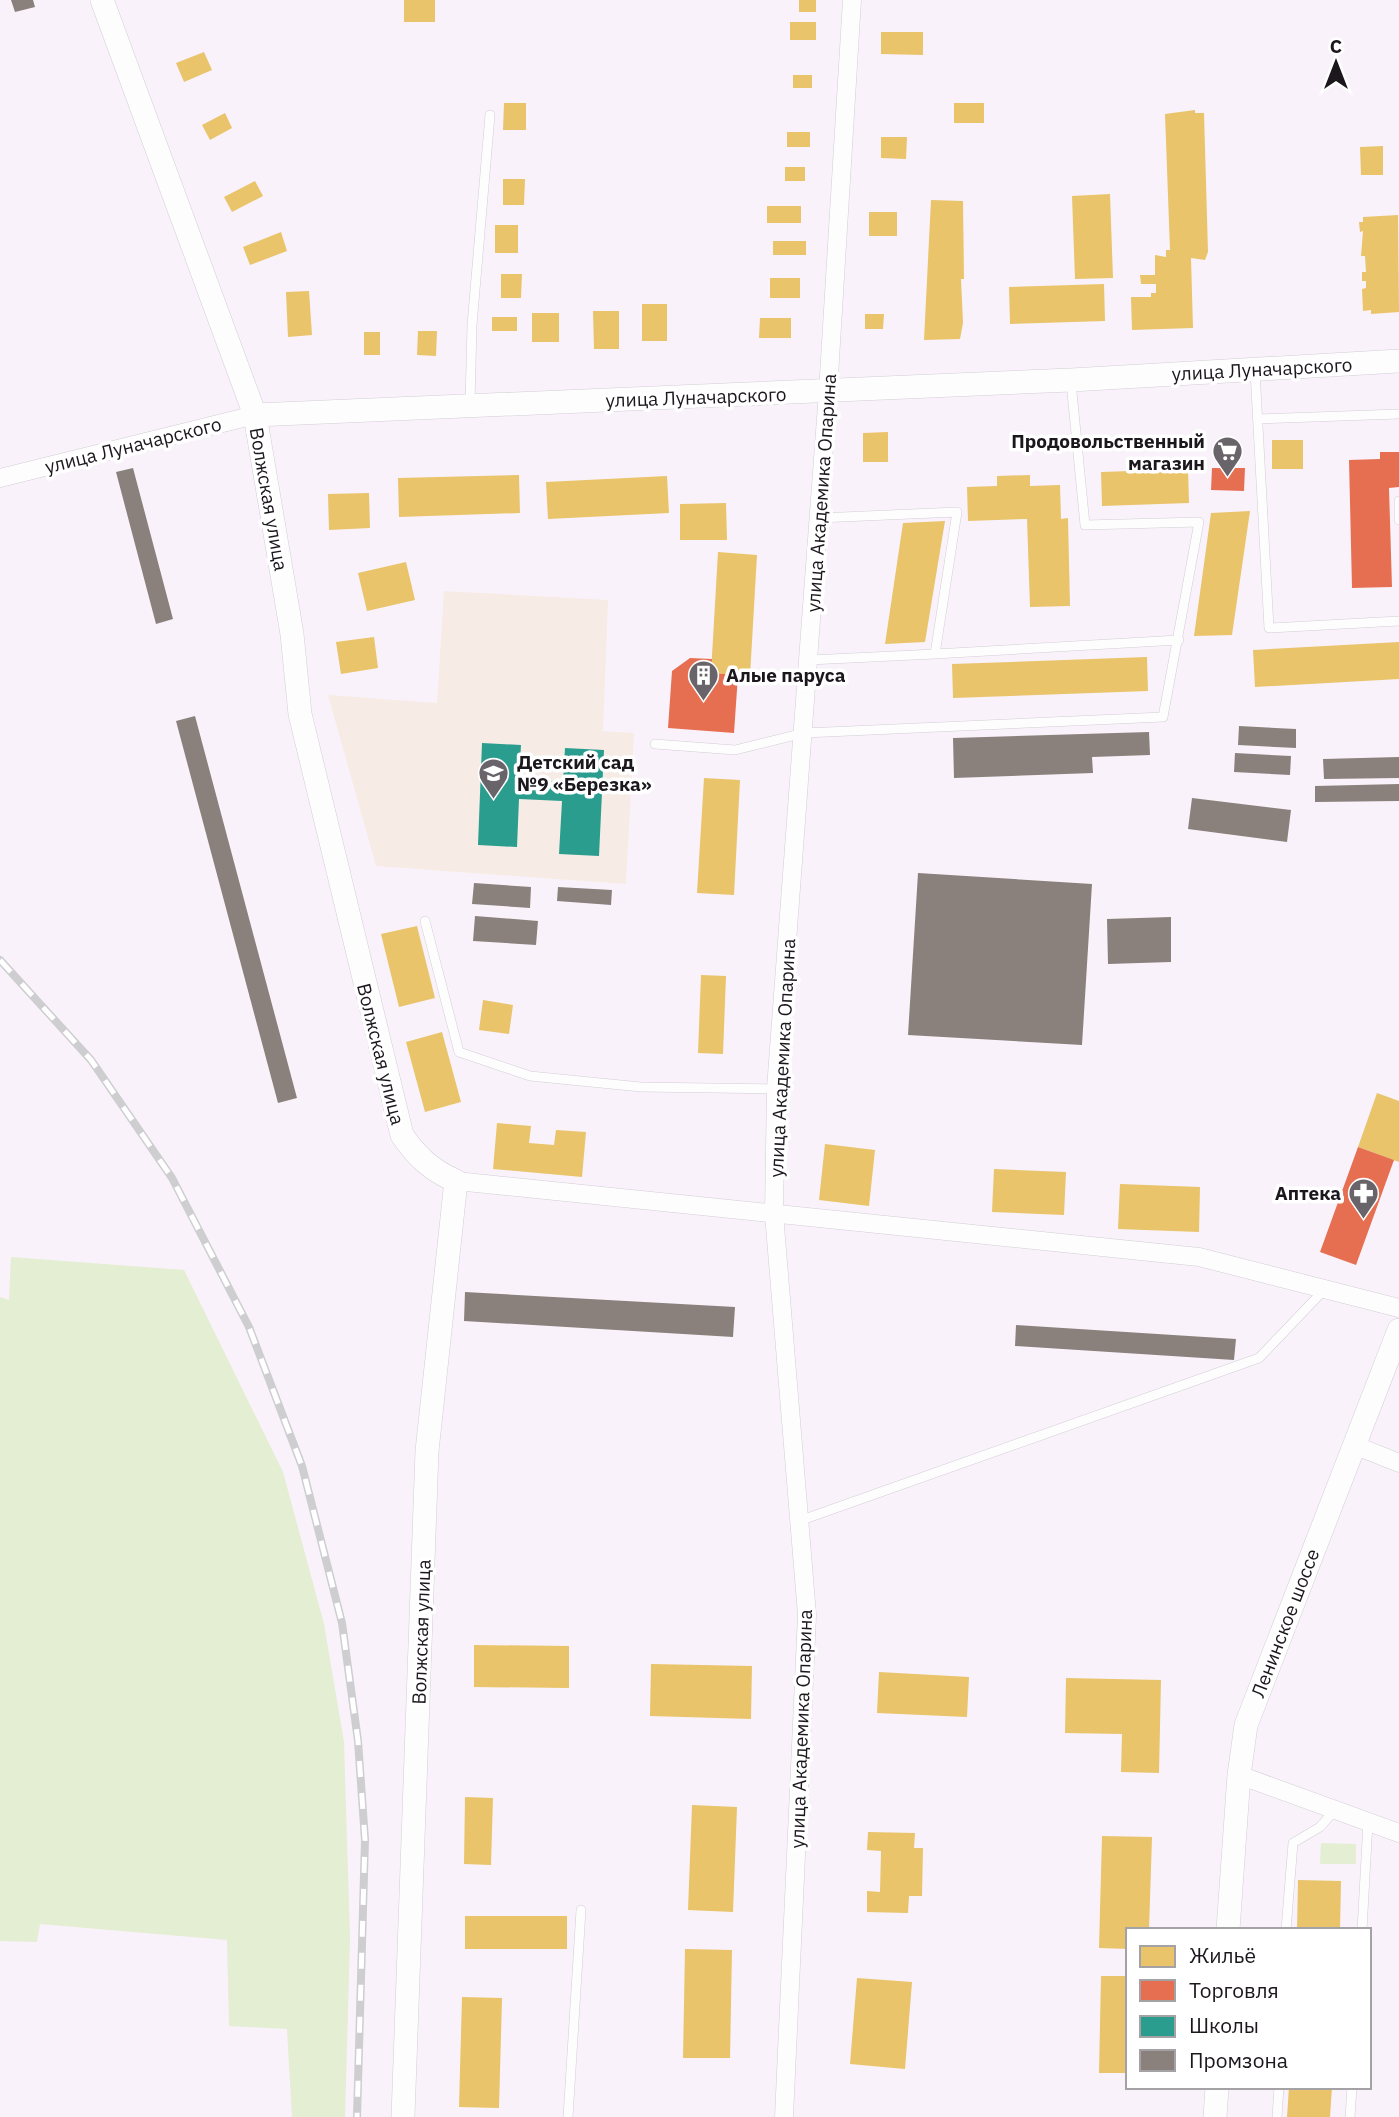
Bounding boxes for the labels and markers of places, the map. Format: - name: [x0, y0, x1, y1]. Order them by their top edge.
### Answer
- place label: Продовольственный магазин: [1011, 429, 1205, 475]
- supermarket icon: Продовольственный магазин: [1211, 435, 1245, 479]
- building icon: Алые паруса: [686, 658, 720, 702]
- place label: Алые паруса: [726, 663, 846, 687]
- place label: Детский сад №9 «Березка»: [517, 750, 652, 796]
- school or university icon: Детский сад №9 «Березка»: [477, 756, 511, 800]
- pharmacy icon: Аптека: [1347, 1176, 1381, 1220]
- place label: Аптека: [1275, 1181, 1341, 1205]

